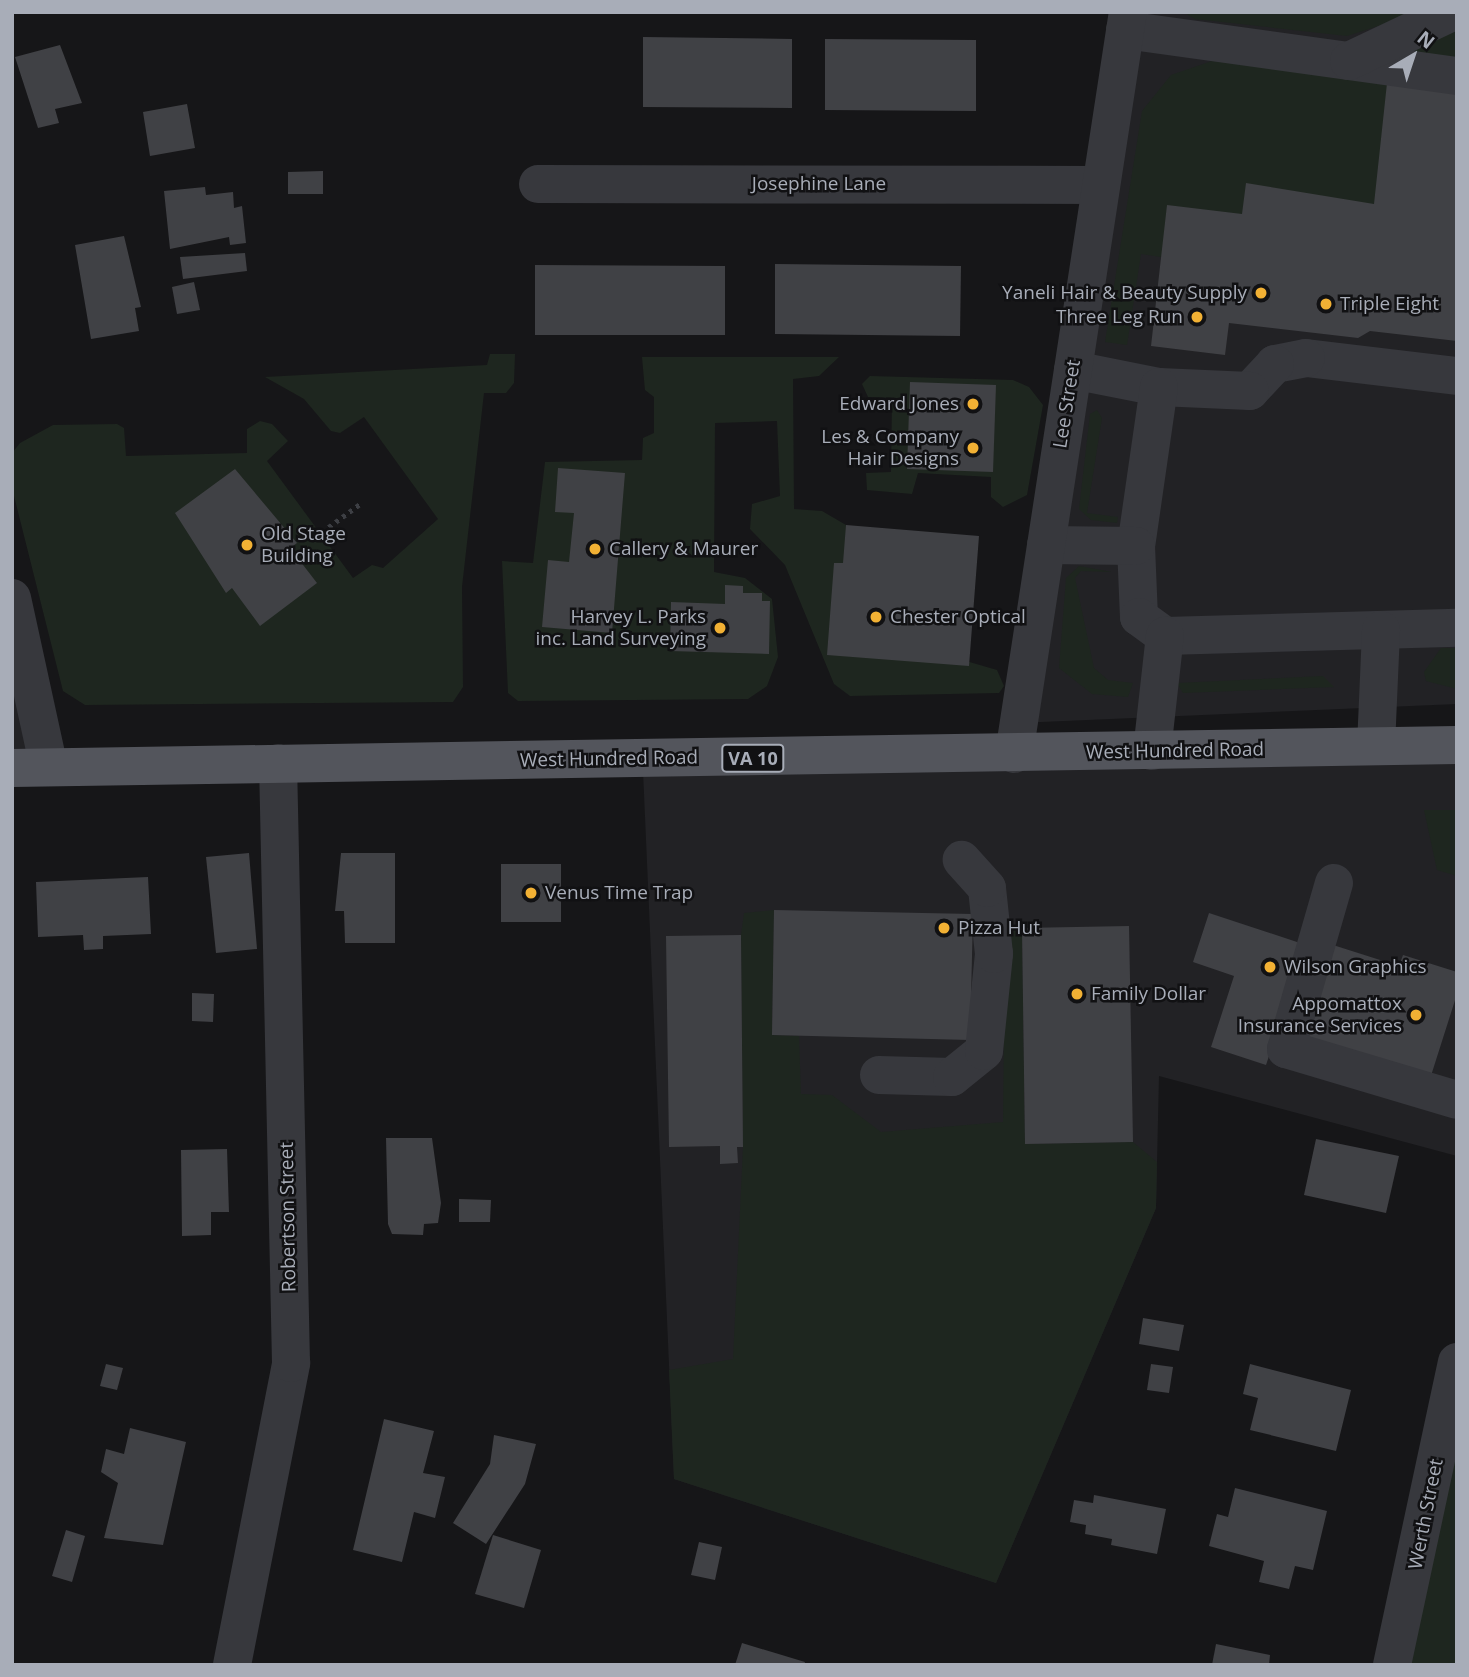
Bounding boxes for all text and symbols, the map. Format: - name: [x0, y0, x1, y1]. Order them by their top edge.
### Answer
- north arrow: [1378, 21, 1448, 91]
- text: N: [1412, 25, 1440, 55]
- street label: Josephine Lane: [752, 173, 886, 195]
- place label: Yaneli Hair & Beauty Supply: [1002, 282, 1247, 304]
- marker: Yaneli Hair & Beauty Supply: [1253, 285, 1269, 301]
- place label: Triple Eight: [1340, 293, 1439, 315]
- marker: Triple Eight: [1318, 296, 1334, 312]
- place label: Three Leg Run: [1056, 306, 1183, 328]
- marker: Three Leg Run: [1189, 309, 1205, 325]
- street label: Lee Street: [1049, 358, 1085, 450]
- place label: Edward Jones: [839, 393, 959, 415]
- marker: Edward Jones: [965, 396, 981, 412]
- place label: Les & Company Hair Designs: [821, 426, 959, 470]
- marker: Les & Company Hair Designs: [965, 440, 981, 456]
- place label: Old Stage Building: [261, 523, 346, 567]
- marker: Old Stage Building: [239, 537, 255, 553]
- place label: Callery & Maurer: [609, 538, 758, 560]
- marker: Callery & Maurer: [587, 541, 603, 557]
- place label: Harvey L. Parks inc. Land Surveying: [536, 606, 706, 650]
- place label: Chester Optical: [890, 606, 1026, 628]
- marker: Chester Optical: [868, 609, 884, 625]
- marker: Harvey L. Parks inc. Land Surveying: [712, 620, 728, 636]
- street label: West Hundred Road: [1086, 738, 1264, 764]
- road number: VA 10: [720, 744, 786, 772]
- street label: West Hundred Road: [520, 746, 698, 772]
- place label: Venus Time Trap: [545, 882, 693, 904]
- marker: Venus Time Trap: [523, 885, 539, 901]
- place label: Pizza Hut: [958, 917, 1040, 939]
- marker: Pizza Hut: [936, 920, 952, 936]
- place label: Wilson Graphics: [1284, 956, 1427, 978]
- marker: Wilson Graphics: [1262, 959, 1278, 975]
- place label: Family Dollar: [1091, 983, 1206, 1005]
- marker: Family Dollar: [1069, 986, 1085, 1002]
- place label: Appomattox Insurance Services: [1238, 993, 1402, 1037]
- marker: Appomattox Insurance Services: [1408, 1007, 1424, 1023]
- street label: Robertson Street: [275, 1142, 301, 1292]
- street label: Werth Street: [1404, 1457, 1448, 1571]

